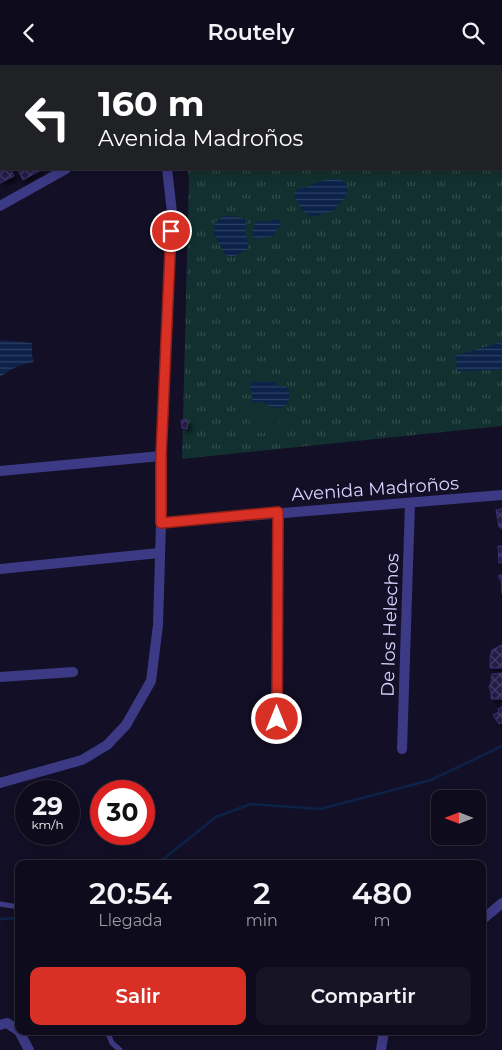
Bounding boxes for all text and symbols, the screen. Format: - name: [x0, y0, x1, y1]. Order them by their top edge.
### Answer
- icon: back: [15, 19, 43, 47]
- text: Routely: [208, 19, 294, 46]
- icon: search: [459, 19, 487, 47]
- text: 160 m: [98, 82, 204, 125]
- icon: left: [15, 85, 80, 150]
- text: Avenida Madroños: [98, 125, 303, 152]
- pin: [150, 210, 192, 252]
- icon: arrive: [157, 217, 185, 245]
- street label: Avenida Madroños: [290, 472, 460, 506]
- street label: De los Helechos: [377, 553, 404, 697]
- position arrow: [250, 692, 302, 744]
- speed limit sign: 30: [90, 780, 155, 845]
- north arrow: [431, 790, 486, 845]
- map controls: [431, 790, 486, 845]
- text: 29: [32, 791, 63, 821]
- text: km/h: [31, 817, 64, 832]
- text: 20:54: [89, 875, 172, 912]
- text: 2: [253, 875, 270, 912]
- text: 480: [352, 875, 412, 912]
- text: Llegada: [98, 911, 162, 930]
- text: min: [246, 911, 278, 930]
- text: m: [373, 911, 390, 930]
- button: Salir: [30, 967, 246, 1025]
- button: Compartir: [256, 967, 471, 1025]

